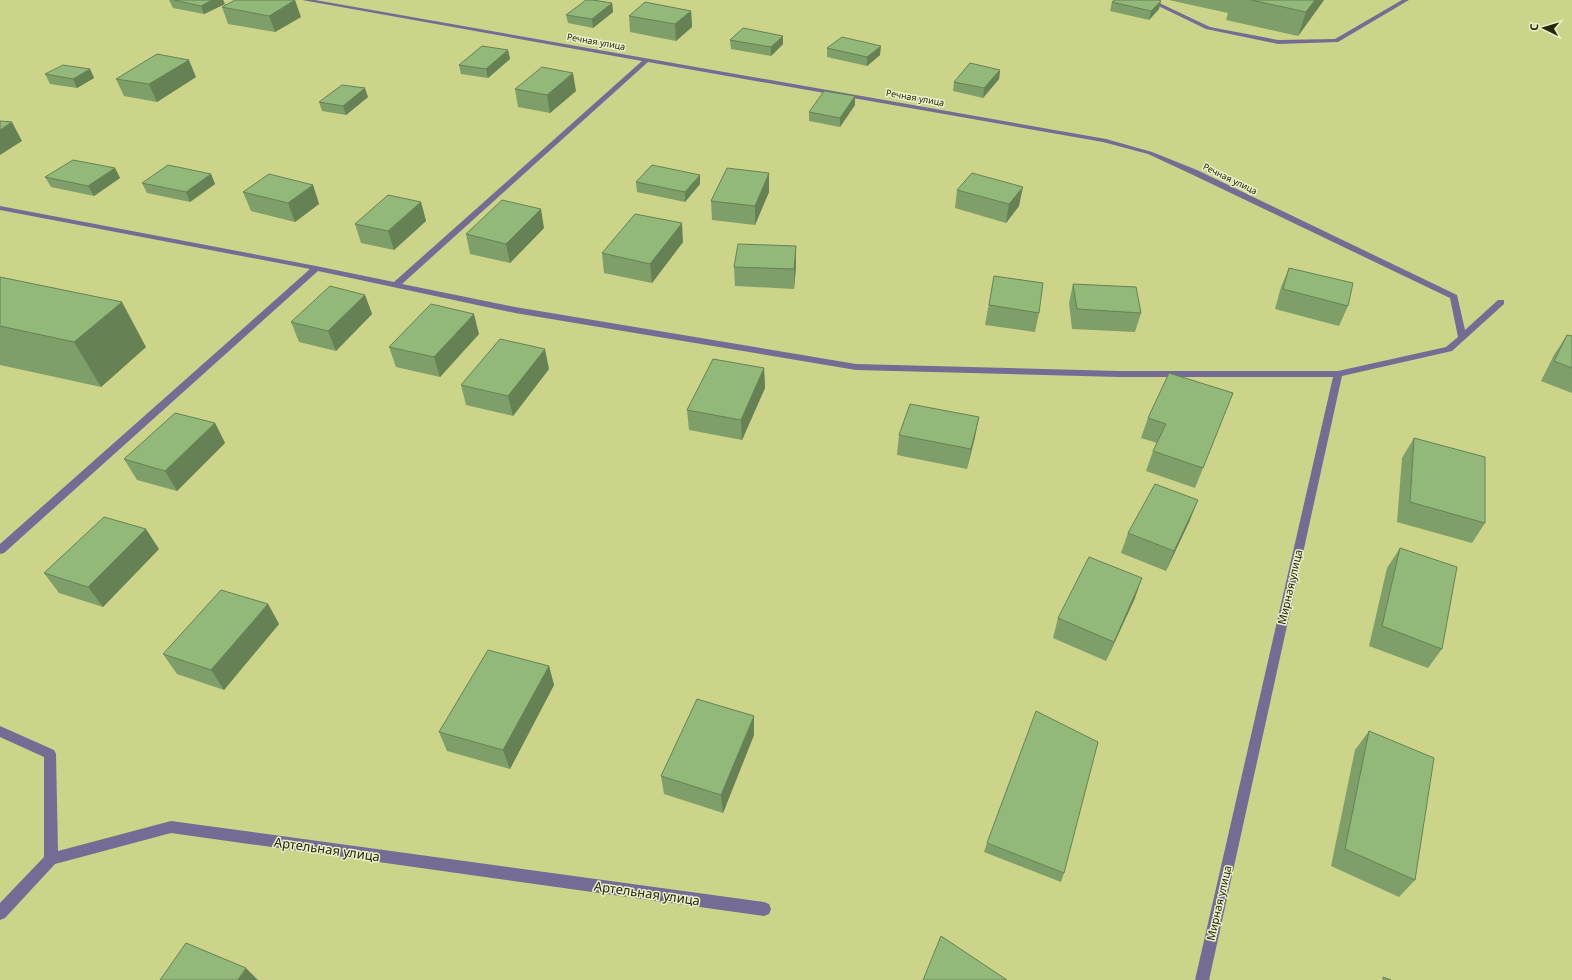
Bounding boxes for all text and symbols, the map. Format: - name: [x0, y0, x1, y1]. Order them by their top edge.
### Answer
- north arrow: [1524, 8, 1564, 48]
- text: С: [1526, 23, 1541, 31]
- street label: Речная улица: [566, 30, 626, 53]
- street label: Речная улица: [885, 86, 945, 109]
- street label: Речная улица: [1201, 160, 1260, 197]
- street label: Мирная улица: [1274, 548, 1305, 626]
- street label: Артельная улица: [273, 833, 381, 865]
- street label: Мирная улица: [1203, 864, 1234, 942]
- street label: Артельная улица: [593, 877, 701, 909]

